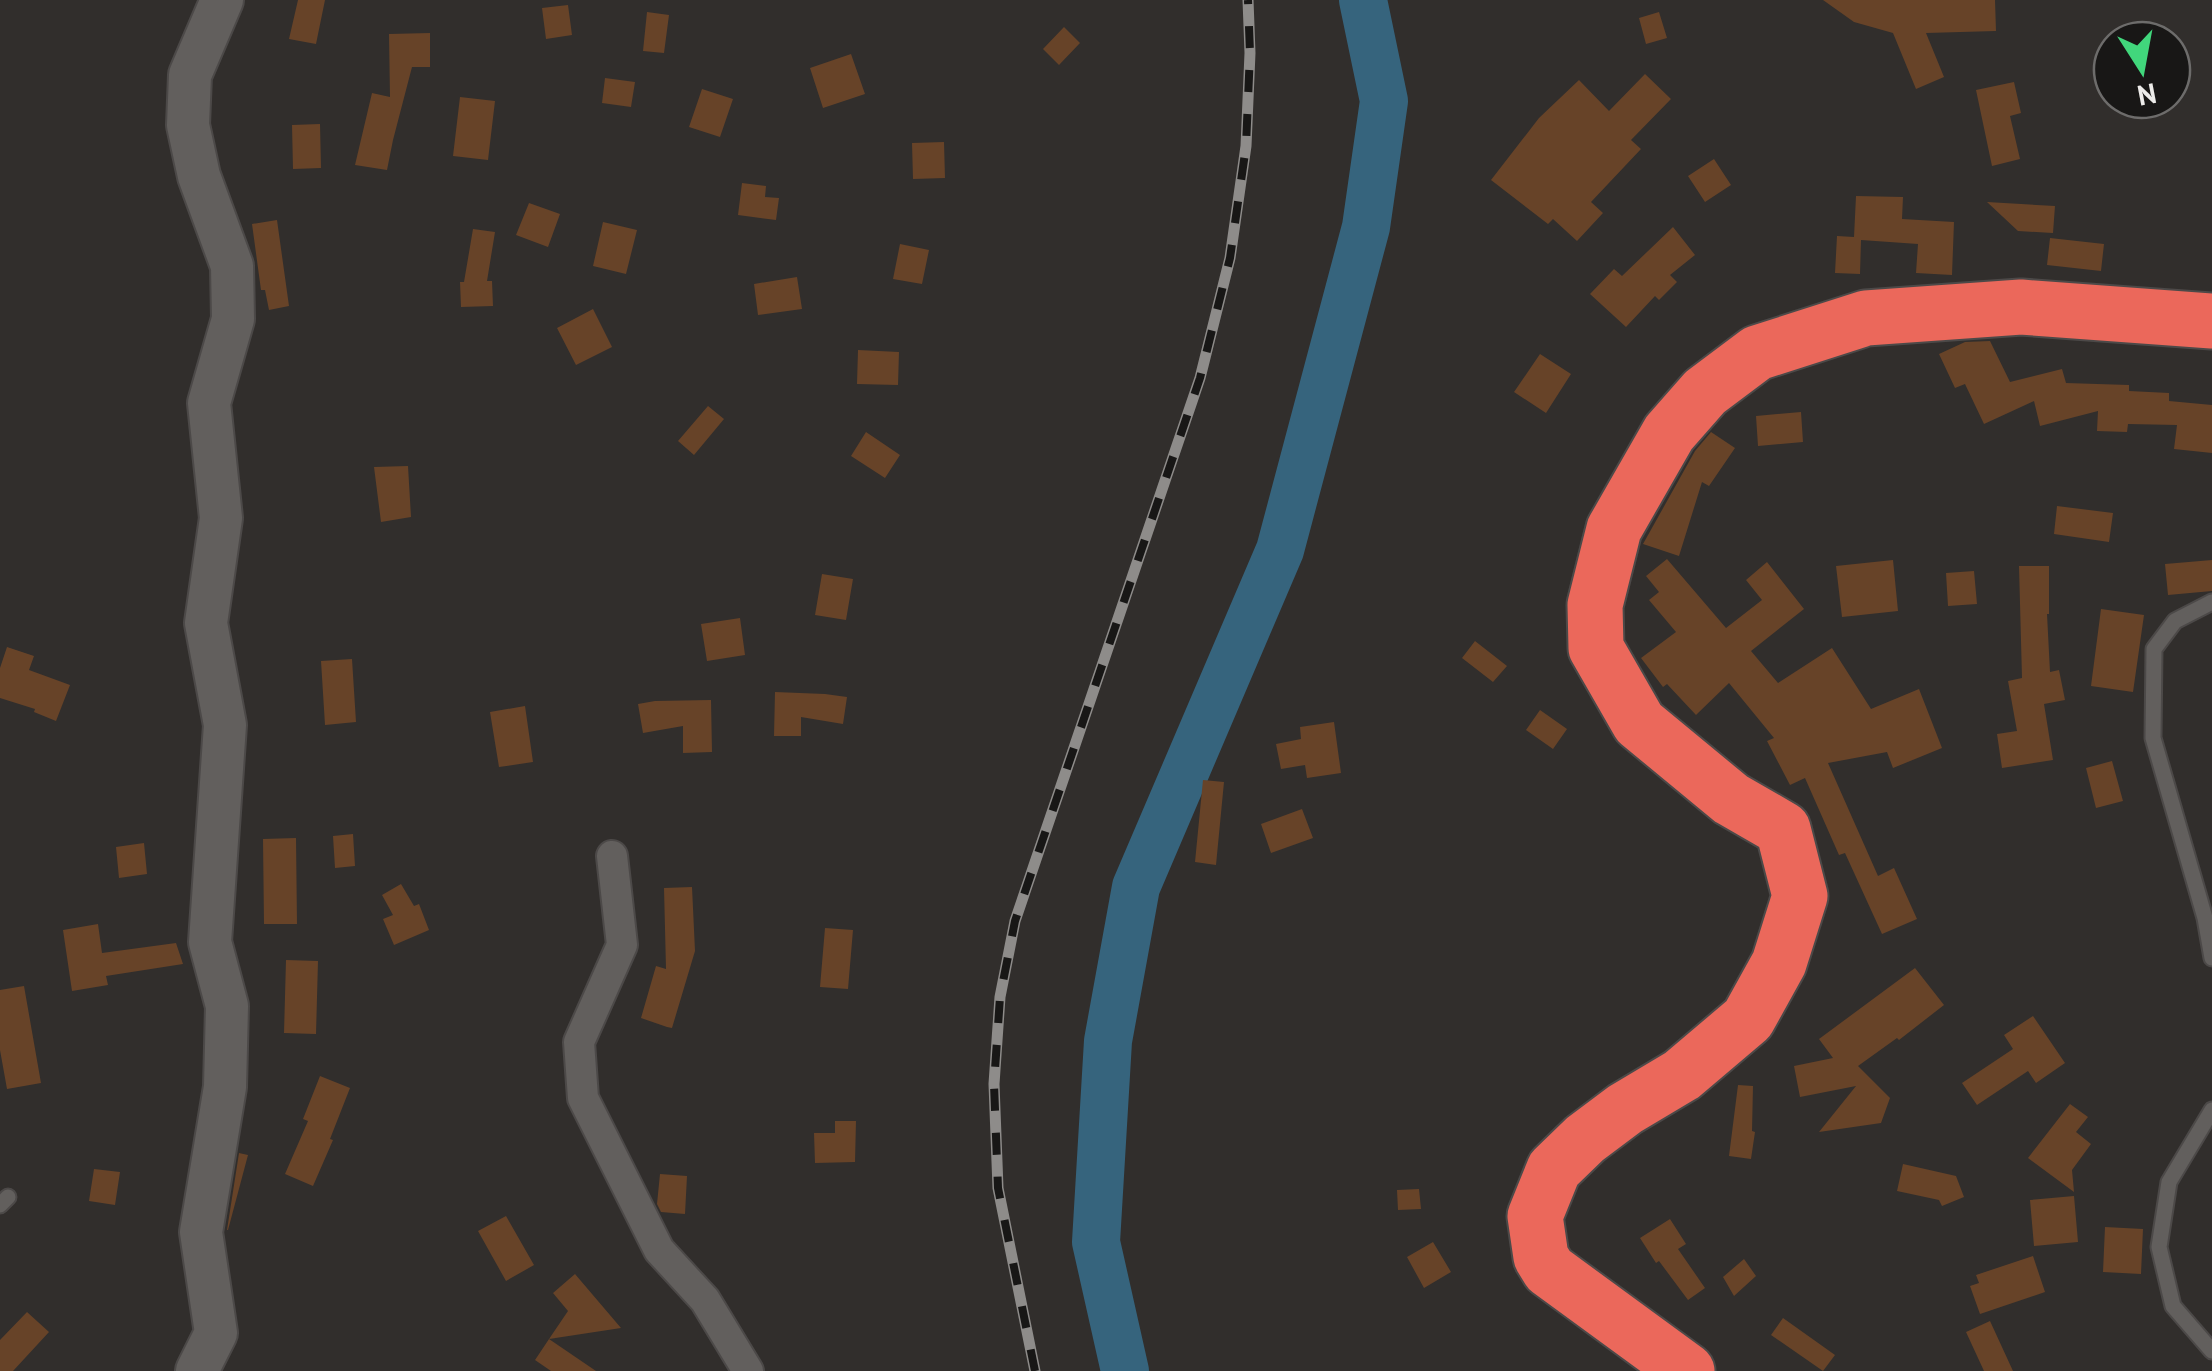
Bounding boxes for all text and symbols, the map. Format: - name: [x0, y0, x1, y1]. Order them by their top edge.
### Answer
- north arrow: [2092, 20, 2192, 120]
- text: N: [2134, 75, 2159, 115]

